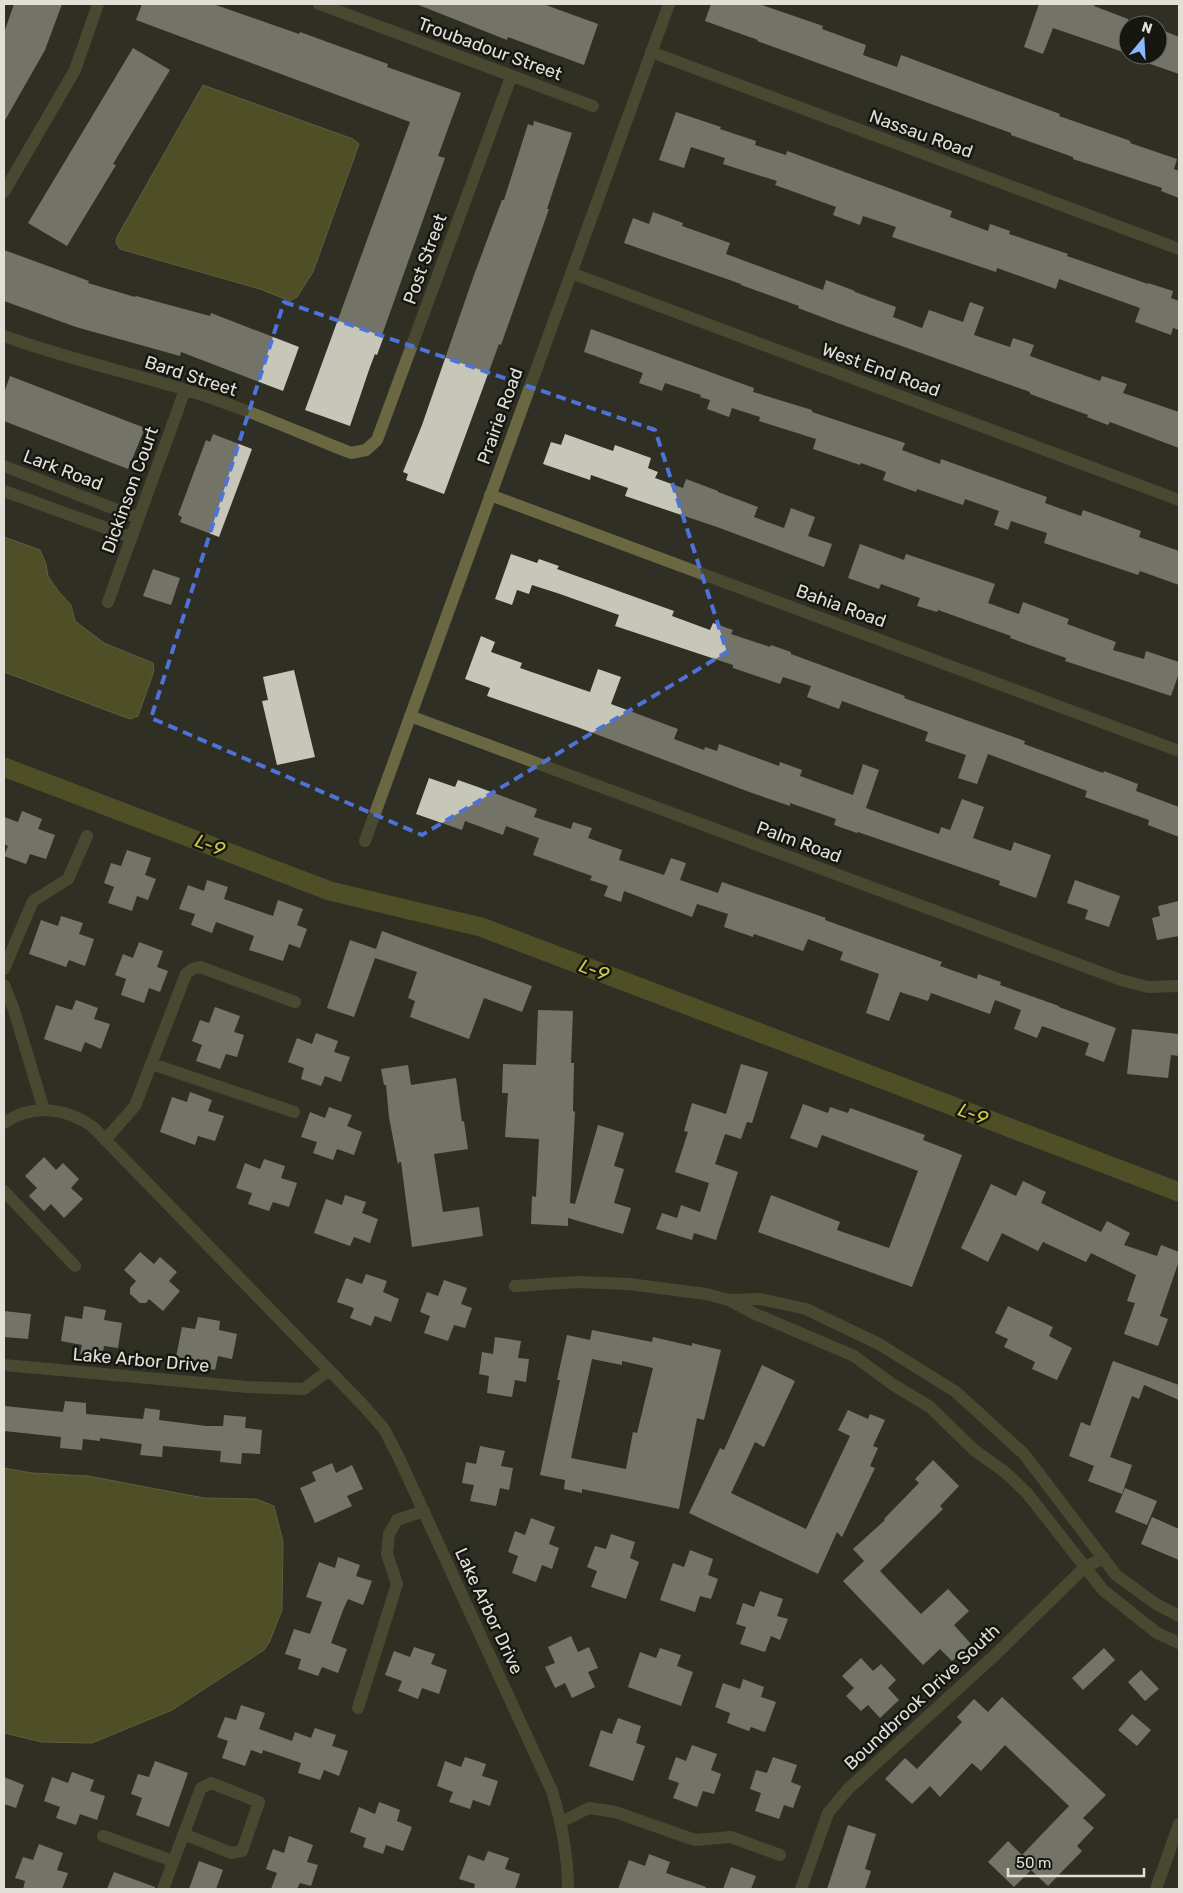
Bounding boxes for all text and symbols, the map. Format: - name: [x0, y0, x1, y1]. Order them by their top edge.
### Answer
- street label: Troubadour Street: [415, 13, 565, 85]
- north arrow: [1118, 15, 1168, 65]
- text: N: [1139, 18, 1154, 38]
- street label: Nassau Road: [866, 105, 976, 163]
- street label: Post Street: [399, 211, 451, 307]
- street label: West End Road: [819, 338, 943, 402]
- street label: Bard Street: [142, 351, 240, 401]
- street label: Prairie Road: [472, 365, 528, 467]
- street label: Dickinson Court: [97, 424, 163, 556]
- street label: Lark Road: [20, 445, 106, 495]
- street label: Bahia Road: [793, 580, 889, 632]
- street label: Palm Road: [754, 816, 844, 868]
- water label: L-9: [192, 829, 229, 861]
- water label: L-9: [576, 954, 613, 986]
- water label: L-9: [955, 1098, 992, 1130]
- street label: Lake Arbor Drive: [72, 1343, 210, 1377]
- street label: Lake Arbor Drive: [450, 1544, 528, 1678]
- street label: Boundbrook Drive South: [840, 1619, 1004, 1775]
- scale bar: [1008, 1846, 1144, 1878]
- text: 50 m: [1016, 1854, 1051, 1872]

